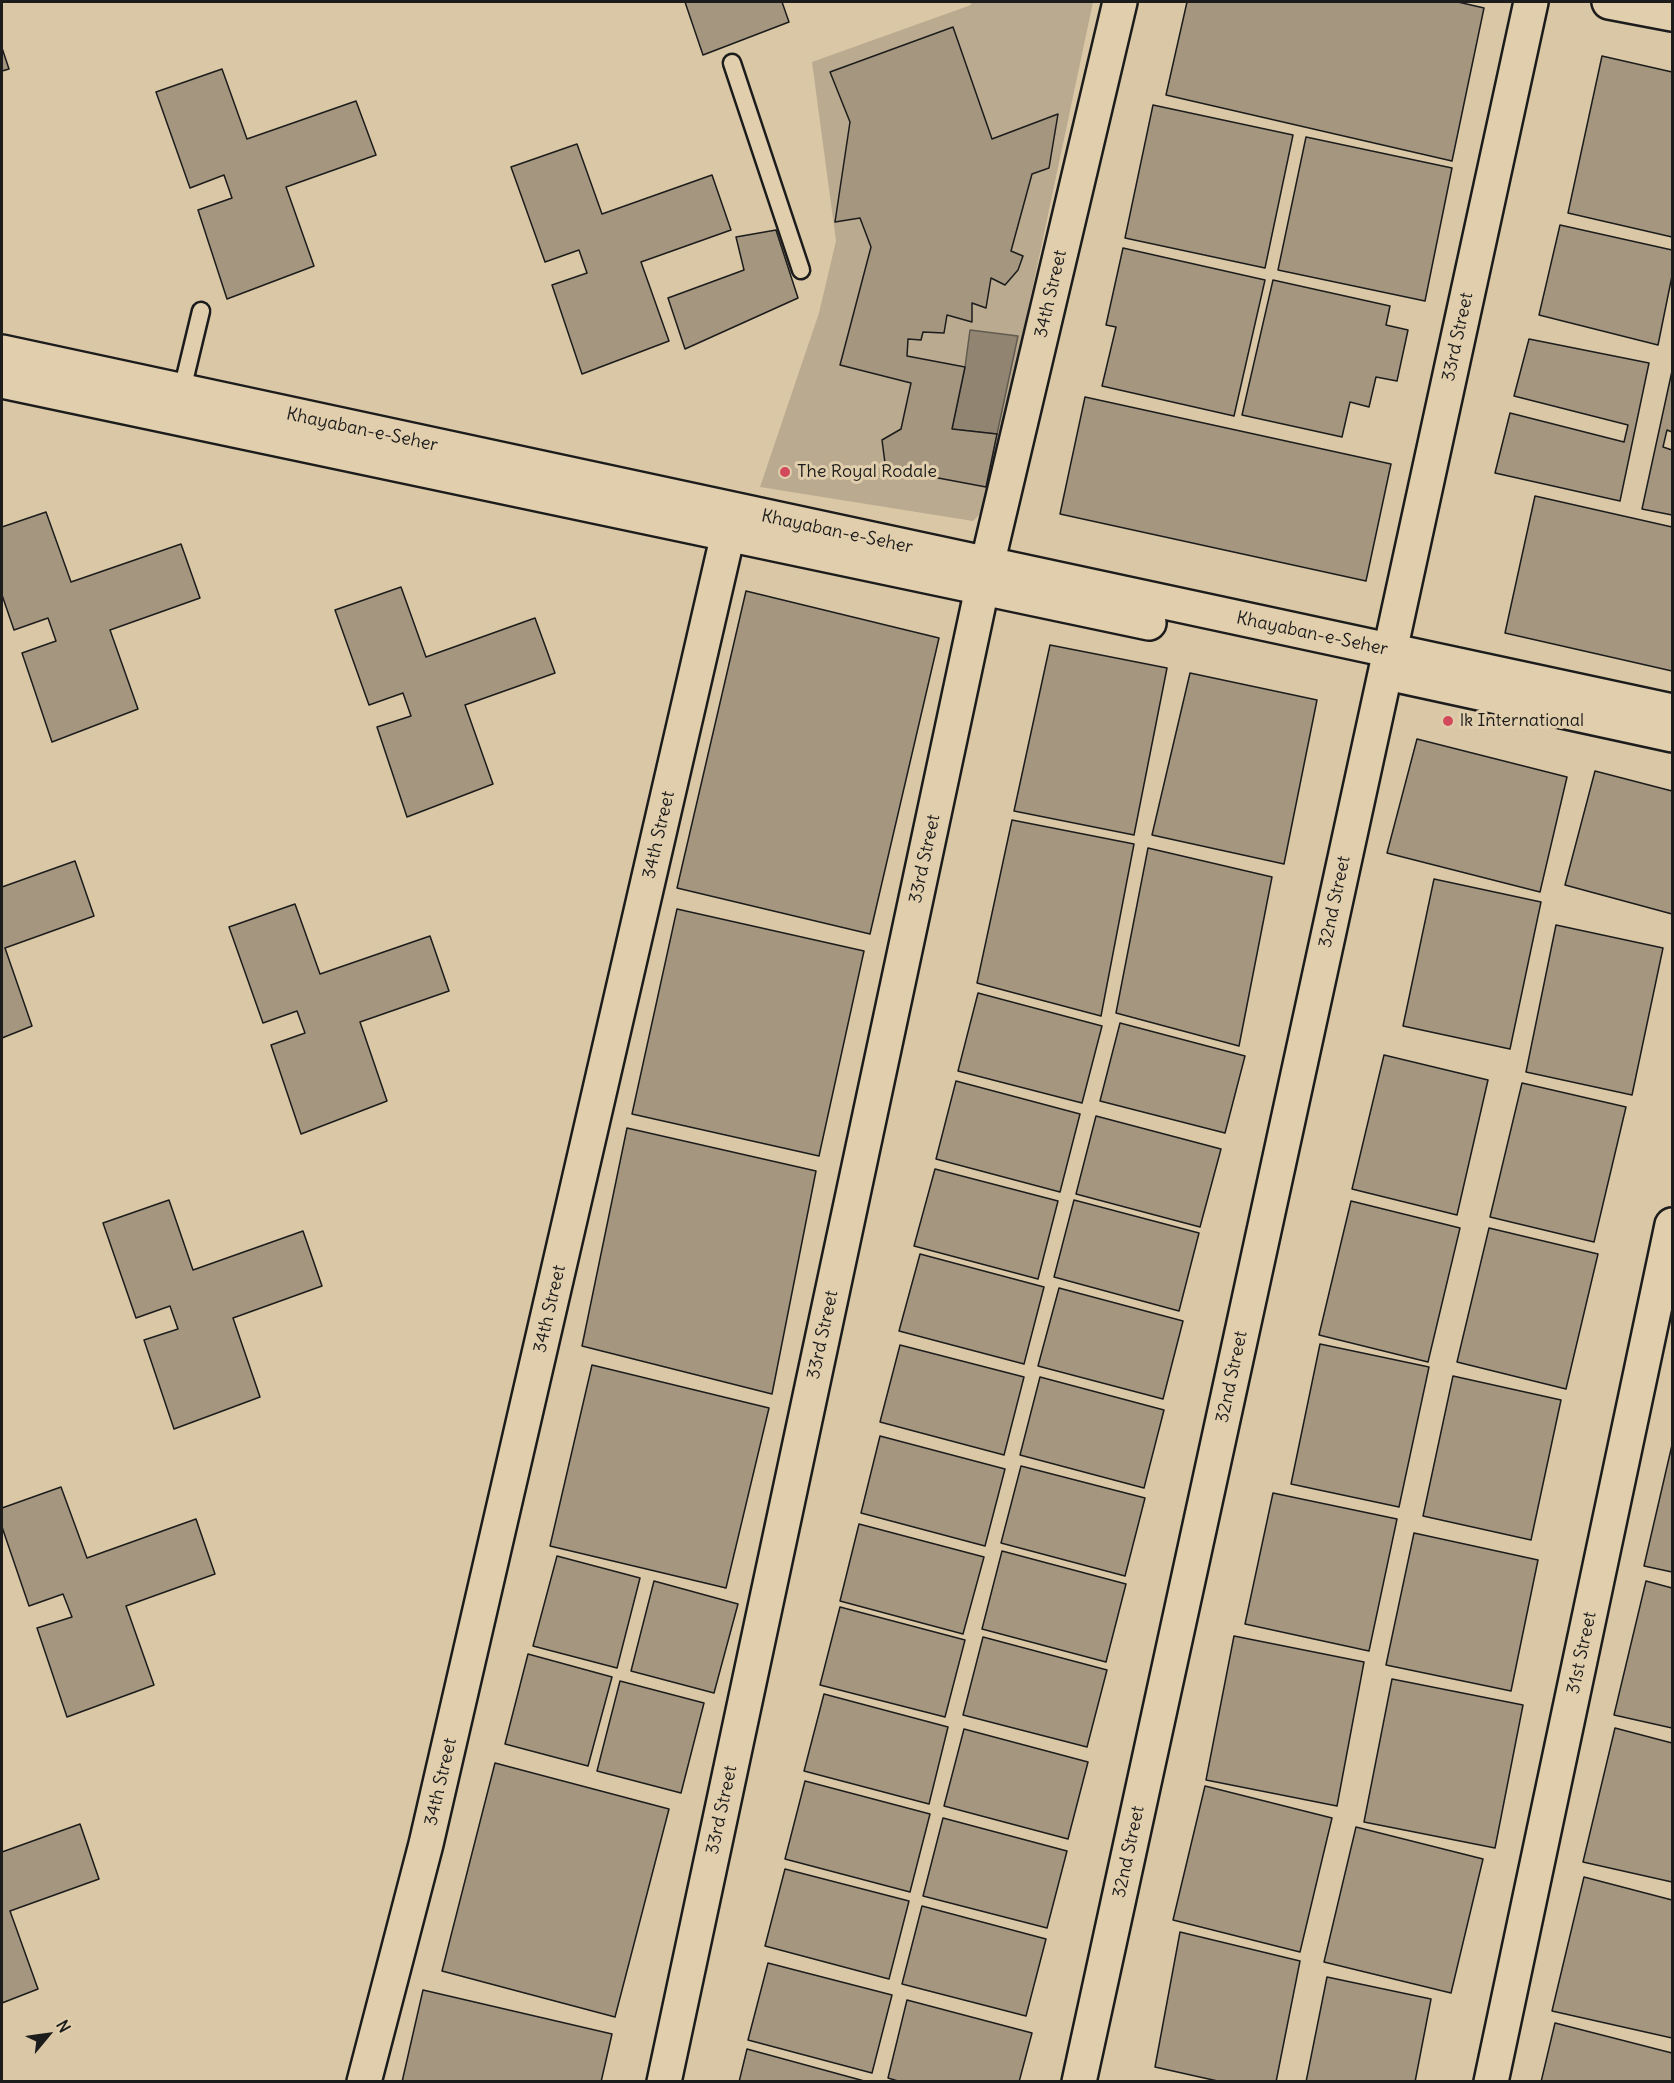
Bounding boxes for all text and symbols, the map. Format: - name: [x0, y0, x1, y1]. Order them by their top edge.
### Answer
- street label: 34th Street: [1030, 248, 1072, 340]
- street label: 33rd Street: [1438, 290, 1478, 384]
- street label: Khayaban-e-Seher: [284, 403, 440, 457]
- place label: The Royal Rodale: [797, 461, 937, 483]
- marker: The Royal Rodale: [778, 465, 792, 479]
- street label: Khayaban-e-Seher: [759, 505, 915, 559]
- street label: Khayaban-e-Seher: [1234, 607, 1390, 661]
- place label: lk International: [1460, 710, 1584, 732]
- marker: lk International: [1441, 714, 1455, 728]
- street label: 34th Street: [638, 789, 680, 881]
- street label: 33rd Street: [905, 812, 945, 906]
- street label: 32nd Street: [1315, 854, 1355, 950]
- street label: 34th Street: [529, 1263, 571, 1355]
- street label: 33rd Street: [803, 1288, 843, 1382]
- street label: 32nd Street: [1212, 1329, 1252, 1425]
- street label: 31st Street: [1563, 1610, 1601, 1696]
- street label: 34th Street: [420, 1736, 462, 1828]
- street label: 33rd Street: [702, 1763, 742, 1857]
- street label: 32nd Street: [1109, 1804, 1149, 1900]
- north arrow: [18, 2005, 78, 2065]
- text: N: [52, 2017, 75, 2036]

